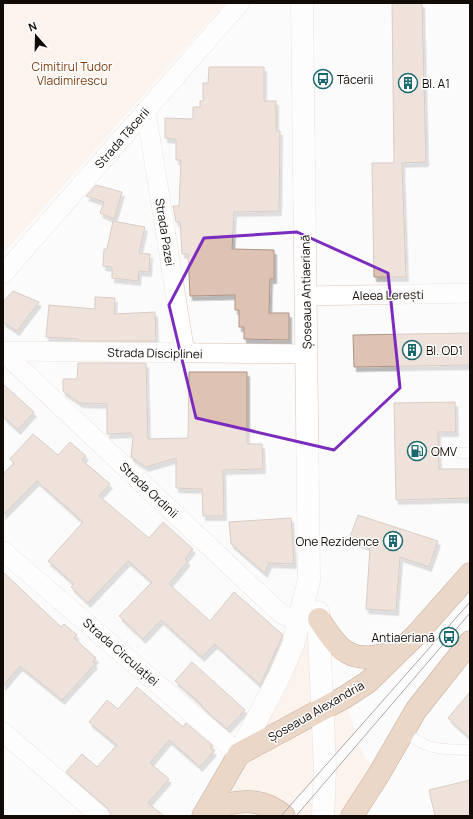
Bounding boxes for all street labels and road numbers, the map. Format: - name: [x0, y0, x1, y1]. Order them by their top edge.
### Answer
- street label: Strada Tăcerii: [91, 104, 153, 172]
- street label: Strada Pazei: [151, 197, 179, 267]
- street label: Șoseaua Antiaeriană: [297, 235, 315, 349]
- street label: Aleea Lerești: [352, 286, 424, 304]
- street label: Strada Disciplinei: [107, 344, 203, 362]
- street label: Strada Ordinii: [116, 458, 182, 522]
- street label: Strada Circulației: [79, 614, 163, 690]
- street label: Șoseaua Alexandria: [265, 677, 367, 745]

